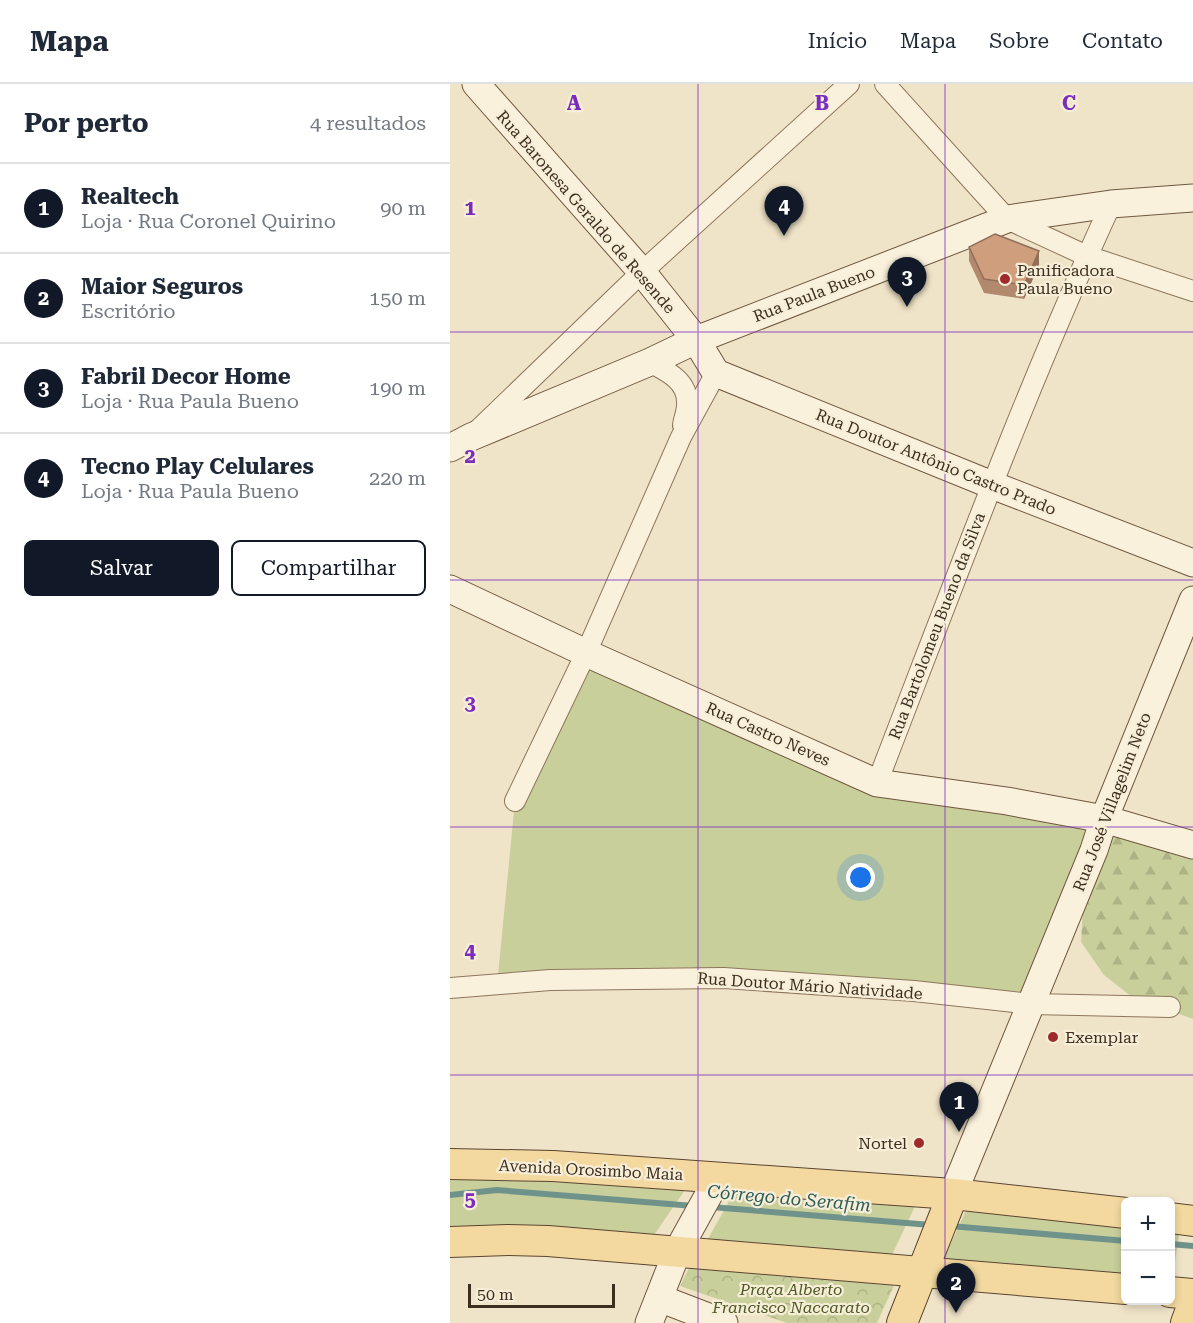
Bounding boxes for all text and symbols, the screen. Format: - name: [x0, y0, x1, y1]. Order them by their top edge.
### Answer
- text: Mapa: [30, 25, 109, 58]
- text: Início: [808, 29, 867, 53]
- text: Mapa: [900, 29, 956, 53]
- text: Sobre: [989, 29, 1049, 53]
- text: Contato: [1082, 29, 1163, 53]
- text: A: [567, 91, 582, 115]
- text: B: [815, 91, 829, 115]
- text: C: [1062, 91, 1076, 115]
- street label: Rua Baronesa Geraldo de Resende: [493, 107, 679, 317]
- text: Por perto: [24, 108, 149, 138]
- text: 4 resultados: [310, 111, 426, 135]
- text: Realtech: [81, 184, 179, 209]
- pin: 4: [764, 186, 804, 236]
- text: 1: [38, 196, 49, 220]
- text: 90 m: [380, 196, 426, 220]
- text: 1: [464, 196, 476, 220]
- text: Loja · Rua Coronel Quirino: [81, 209, 336, 233]
- pin: 3: [888, 258, 926, 307]
- place label: Panificadora Paula Bueno: [1017, 261, 1115, 298]
- street label: Rua Paula Bueno: [750, 262, 878, 326]
- marker: Panificadora Paula Bueno: [998, 272, 1012, 286]
- text: Maior Seguros: [81, 274, 243, 299]
- text: 2: [38, 286, 49, 310]
- text: 150 m: [369, 286, 426, 310]
- text: Escritório: [81, 299, 176, 323]
- text: Fabril Decor Home: [81, 364, 291, 389]
- text: 3: [38, 376, 49, 400]
- text: 190 m: [369, 376, 426, 400]
- text: Loja · Rua Paula Bueno: [81, 389, 299, 413]
- street label: Rua Doutor Antônio Castro Prado: [813, 405, 1059, 519]
- text: 2: [464, 444, 476, 468]
- text: Tecno Play Celulares: [81, 454, 314, 479]
- text: 4: [38, 466, 49, 490]
- text: 220 m: [369, 466, 426, 490]
- text: Loja · Rua Paula Bueno: [81, 479, 299, 503]
- street label: Rua Bartolomeu Bueno da Silva: [885, 510, 989, 742]
- button: Salvar: [24, 540, 219, 596]
- button: Compartilhar: [231, 540, 426, 596]
- text: 3: [464, 691, 476, 715]
- street label: Rua Castro Neves: [703, 698, 833, 770]
- street label: Rua José Villagelim Neto: [1069, 710, 1155, 894]
- your location: [846, 863, 875, 892]
- text: 4: [464, 939, 476, 963]
- street label: Rua Doutor Mário Natividade: [697, 969, 923, 1003]
- place label: Exemplar: [1065, 1028, 1139, 1047]
- marker: Exemplar: [1046, 1030, 1060, 1044]
- pin: 1: [940, 1082, 978, 1132]
- place label: Nortel: [858, 1134, 907, 1153]
- marker: Nortel: [912, 1136, 926, 1150]
- street label: Avenida Orosimbo Maia: [498, 1156, 684, 1184]
- water label: Córrego do Serafim: [706, 1180, 872, 1216]
- text: 5: [464, 1187, 476, 1211]
- map controls: [1121, 1197, 1175, 1305]
- button: +: [1121, 1197, 1175, 1251]
- button: −: [1121, 1251, 1175, 1305]
- pin: 2: [936, 1264, 976, 1313]
- park label: Praça Alberto Francisco Naccarato: [711, 1280, 870, 1317]
- scale bar: [468, 1281, 615, 1308]
- text: 50 m: [477, 1285, 514, 1304]

